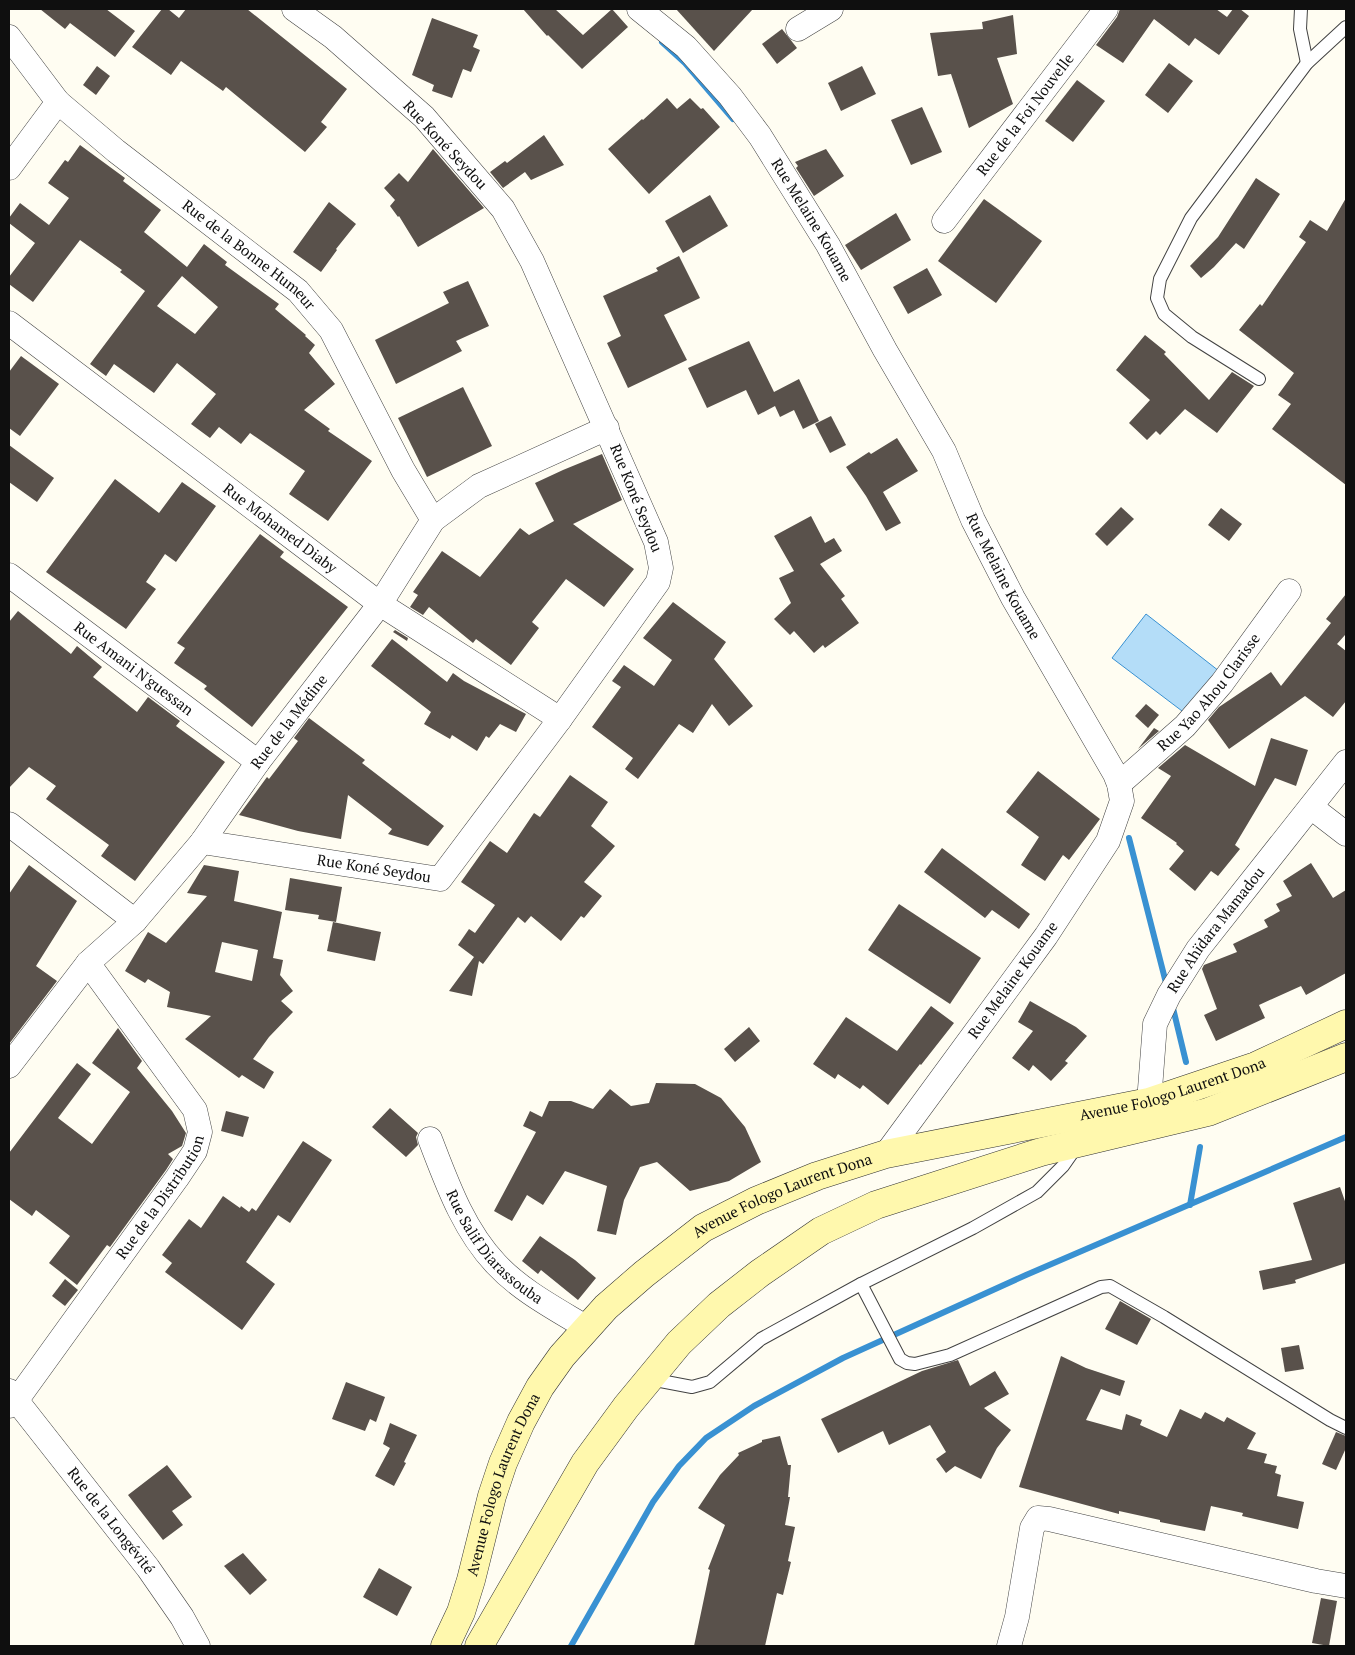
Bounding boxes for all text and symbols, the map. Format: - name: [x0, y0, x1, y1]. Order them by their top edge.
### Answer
- street label: Rue de la Foi Nouvelle: [971, 49, 1078, 179]
- street label: Rue Koné Seydou: [399, 96, 492, 193]
- street label: Rue Melaine Kouame: [767, 154, 857, 285]
- street label: Rue de la Bonne Humeur: [179, 195, 321, 314]
- street label: Rue Koné Seydou: [606, 441, 668, 555]
- street label: Rue Mohamed Diaby: [220, 478, 342, 577]
- street label: Rue Melaine Kouame: [962, 510, 1046, 643]
- street label: Rue Amani N'guessan: [71, 617, 198, 719]
- street label: Rue Yao Ahou Clarisse: [1153, 629, 1264, 755]
- street label: Rue de la Médine: [245, 670, 331, 772]
- street label: Rue Koné Seydou: [316, 849, 433, 887]
- street label: Rue Ahïdara Mamadou: [1162, 862, 1269, 996]
- street label: Rue Melaine Kouame: [963, 917, 1062, 1042]
- street label: Avenue Fologo Laurent Dona: [1078, 1052, 1269, 1125]
- street label: Rue de la Distribution: [111, 1133, 208, 1263]
- street label: Avenue Fologo Laurent Dona: [688, 1148, 875, 1242]
- street label: Rue Salif Diarassouba: [442, 1186, 547, 1308]
- street label: Avenue Fologo Laurent Dona: [461, 1389, 544, 1578]
- street label: Rue de la Longévité: [64, 1463, 160, 1577]

